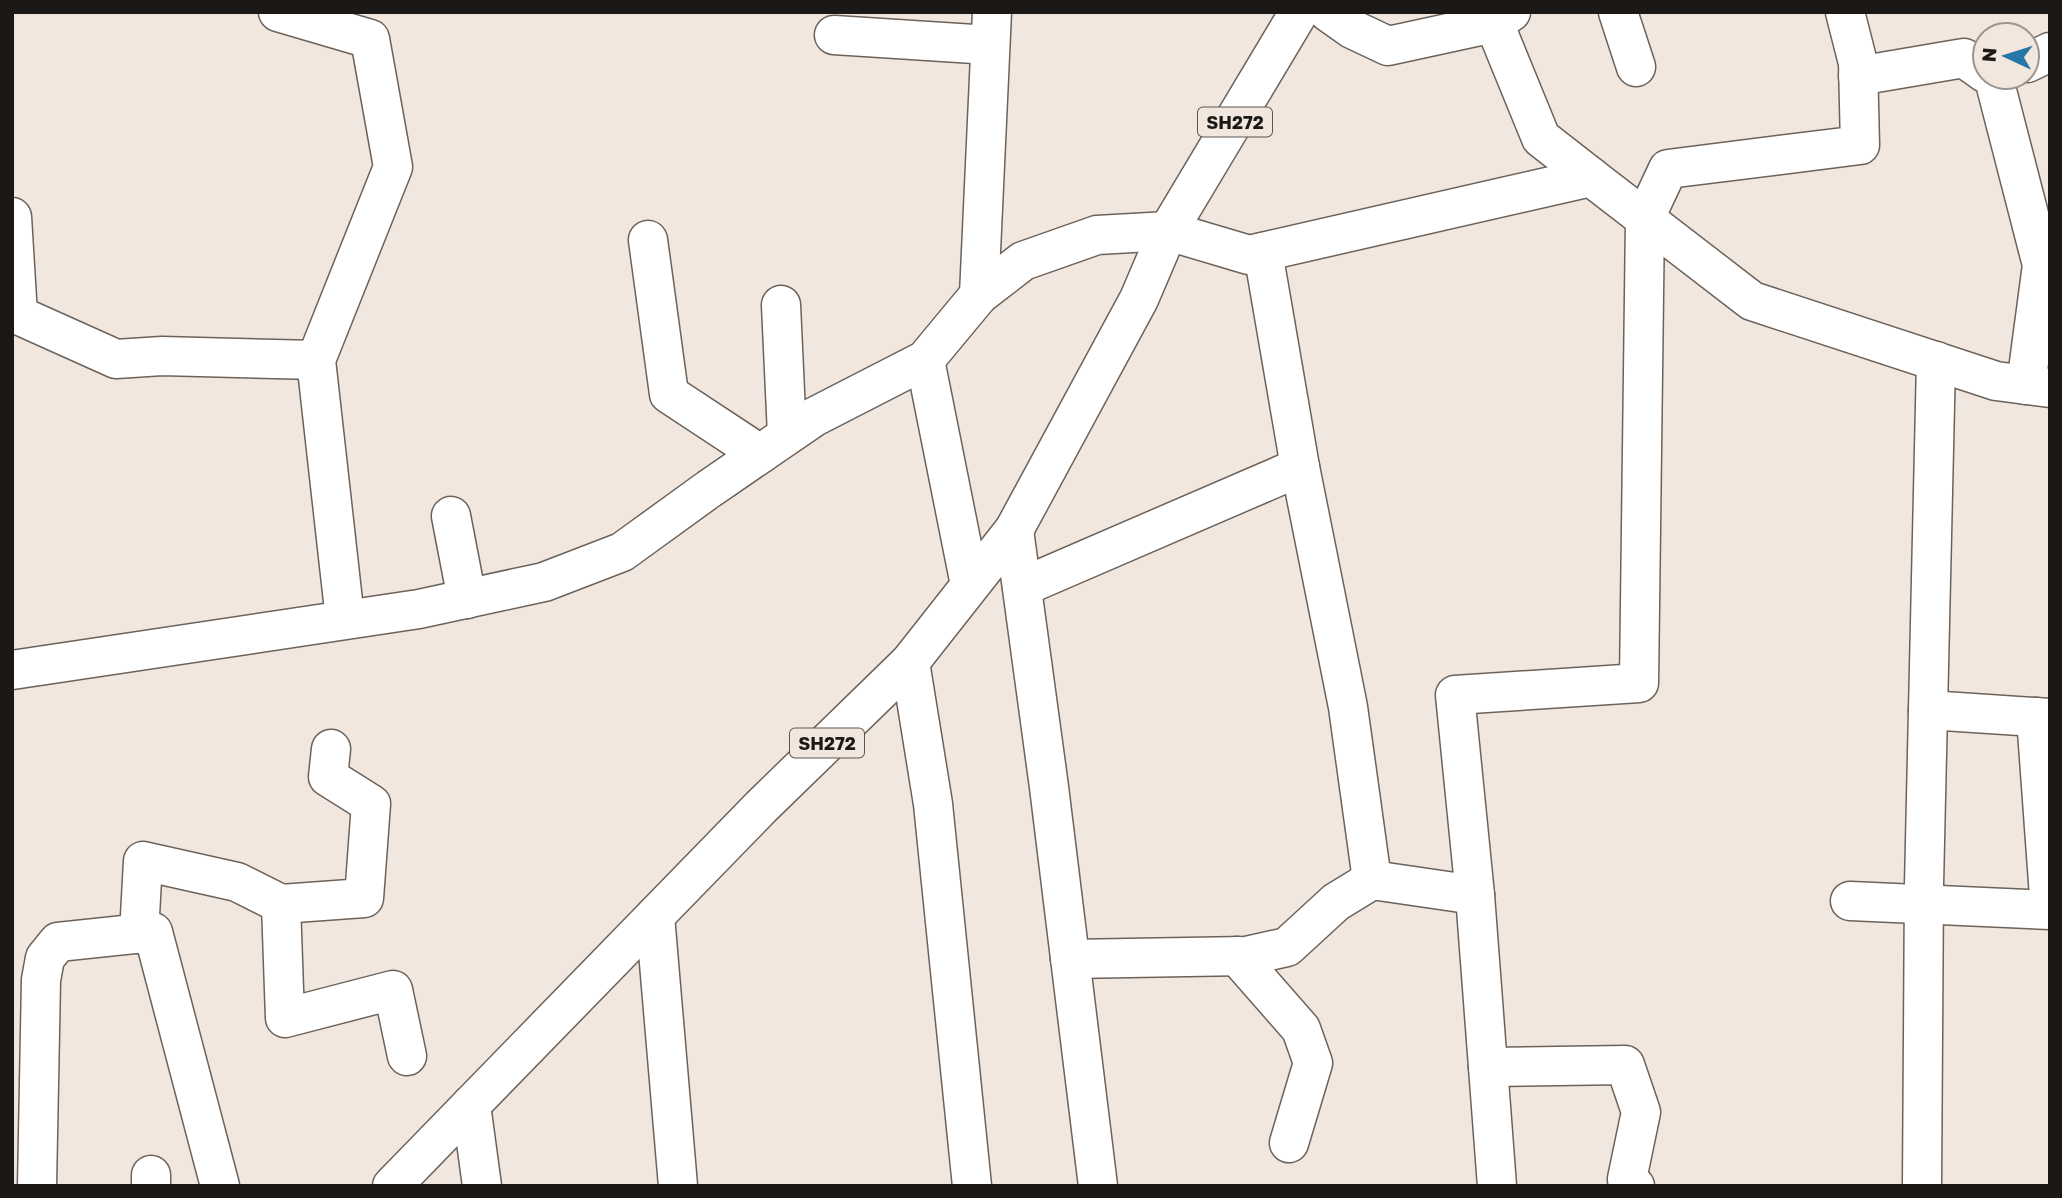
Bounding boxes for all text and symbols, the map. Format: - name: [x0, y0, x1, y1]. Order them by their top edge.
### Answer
- north arrow: [1971, 21, 2041, 91]
- text: N: [1977, 47, 2001, 63]
- road number: SH272: [1198, 107, 1272, 136]
- road number: SH272: [790, 728, 864, 758]

